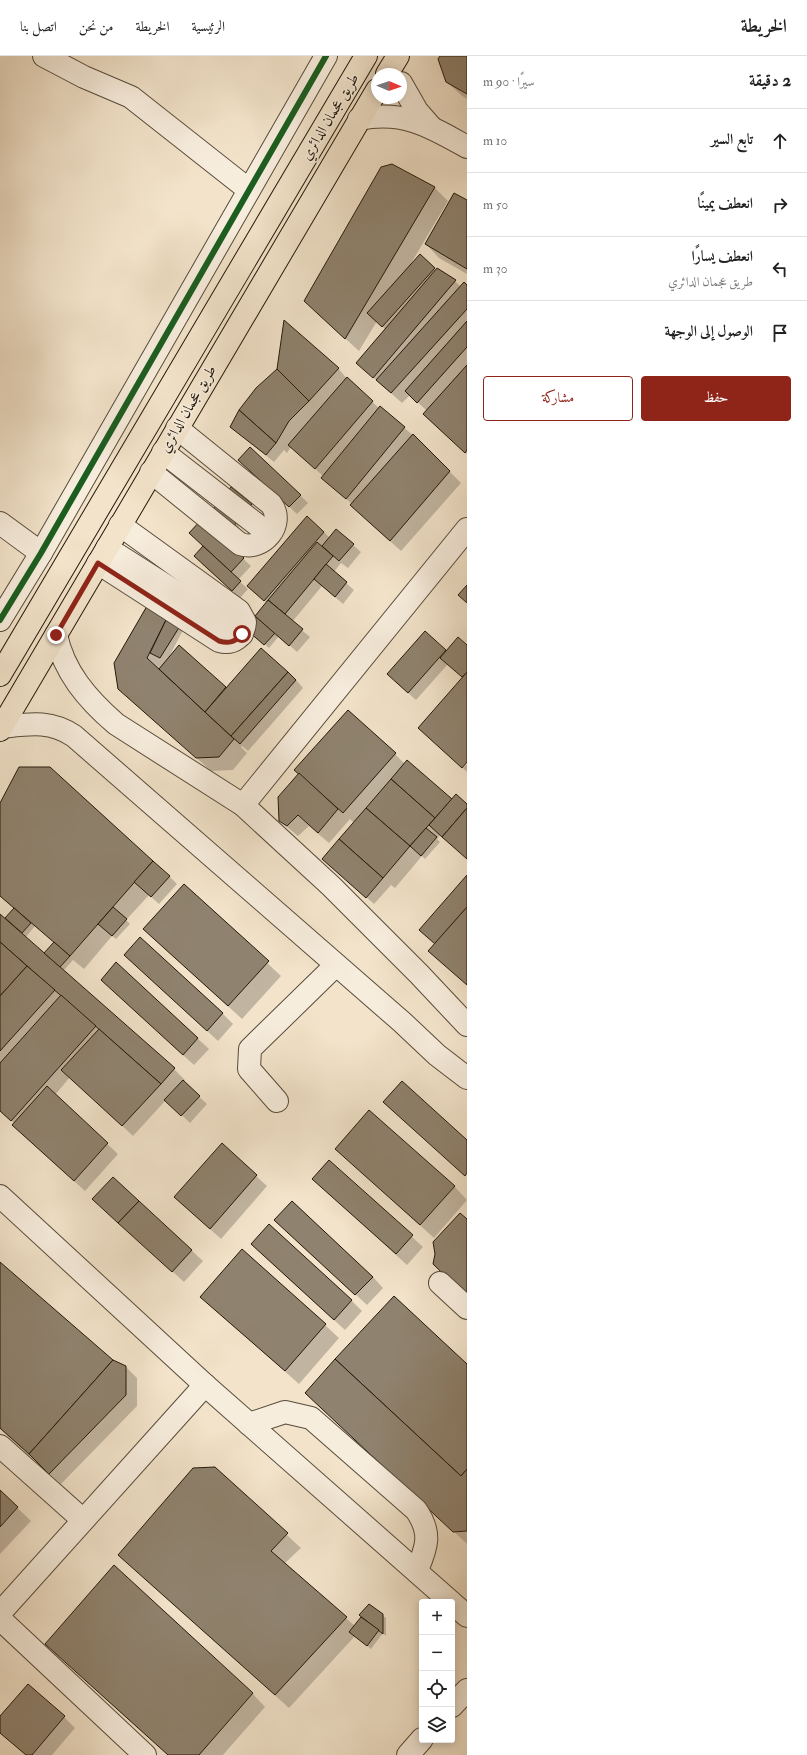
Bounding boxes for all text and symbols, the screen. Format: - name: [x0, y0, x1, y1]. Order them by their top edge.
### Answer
- text: الخريطة: [741, 14, 787, 38]
- text: اتصل بنا: [20, 18, 57, 35]
- text: من نحن: [79, 18, 113, 35]
- text: الخريطة: [135, 18, 169, 35]
- text: الرئيسية: [191, 18, 225, 35]
- north arrow: [371, 68, 407, 104]
- street label: طريق عجمان الدائري: [297, 70, 365, 165]
- text: 2 دقيقة: [749, 70, 791, 91]
- text: سيرًا · 90 m: [483, 74, 535, 90]
- text: تابع السير: [711, 130, 753, 149]
- icon: ahead: [769, 130, 791, 152]
- text: 10 m: [483, 133, 507, 149]
- text: انعطف يمينًا: [698, 194, 753, 213]
- icon: right: [769, 194, 791, 216]
- text: 50 m: [483, 197, 508, 213]
- text: انعطف يسارًا: [692, 247, 753, 266]
- icon: left: [769, 258, 791, 280]
- text: 30 m: [483, 261, 508, 277]
- text: طريق عجمان الدائري: [668, 274, 753, 290]
- text: الوصول إلى الوجهة: [665, 322, 753, 341]
- icon: arrive: [769, 322, 791, 344]
- street label: طريق عجمان الدائري: [155, 362, 222, 457]
- button: مشاركة: [483, 376, 633, 421]
- button: حفظ: [641, 376, 791, 421]
- route start: [233, 625, 251, 643]
- route end: [47, 626, 65, 644]
- map controls: [419, 1599, 455, 1743]
- button: +: [419, 1599, 455, 1635]
- button: −: [419, 1635, 455, 1671]
- button: locate: [419, 1671, 455, 1707]
- button: layers: [419, 1707, 455, 1743]

